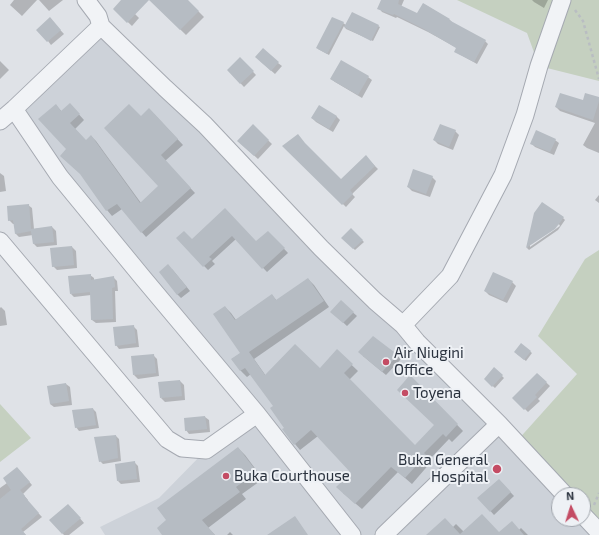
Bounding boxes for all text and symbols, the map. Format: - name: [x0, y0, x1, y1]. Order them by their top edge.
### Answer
- place label: Air Niugini Office: [394, 344, 464, 379]
- marker: Air Niugini Office: [381, 357, 391, 367]
- place label: Toyena: [413, 384, 461, 402]
- marker: Toyena: [400, 388, 410, 398]
- place label: Buka General Hospital: [398, 451, 488, 486]
- marker: Buka General Hospital: [491, 463, 503, 475]
- place label: Buka Courthouse: [234, 467, 350, 485]
- marker: Buka Courthouse: [221, 471, 231, 481]
- north arrow: [551, 487, 591, 527]
- text: N: [566, 489, 575, 502]

